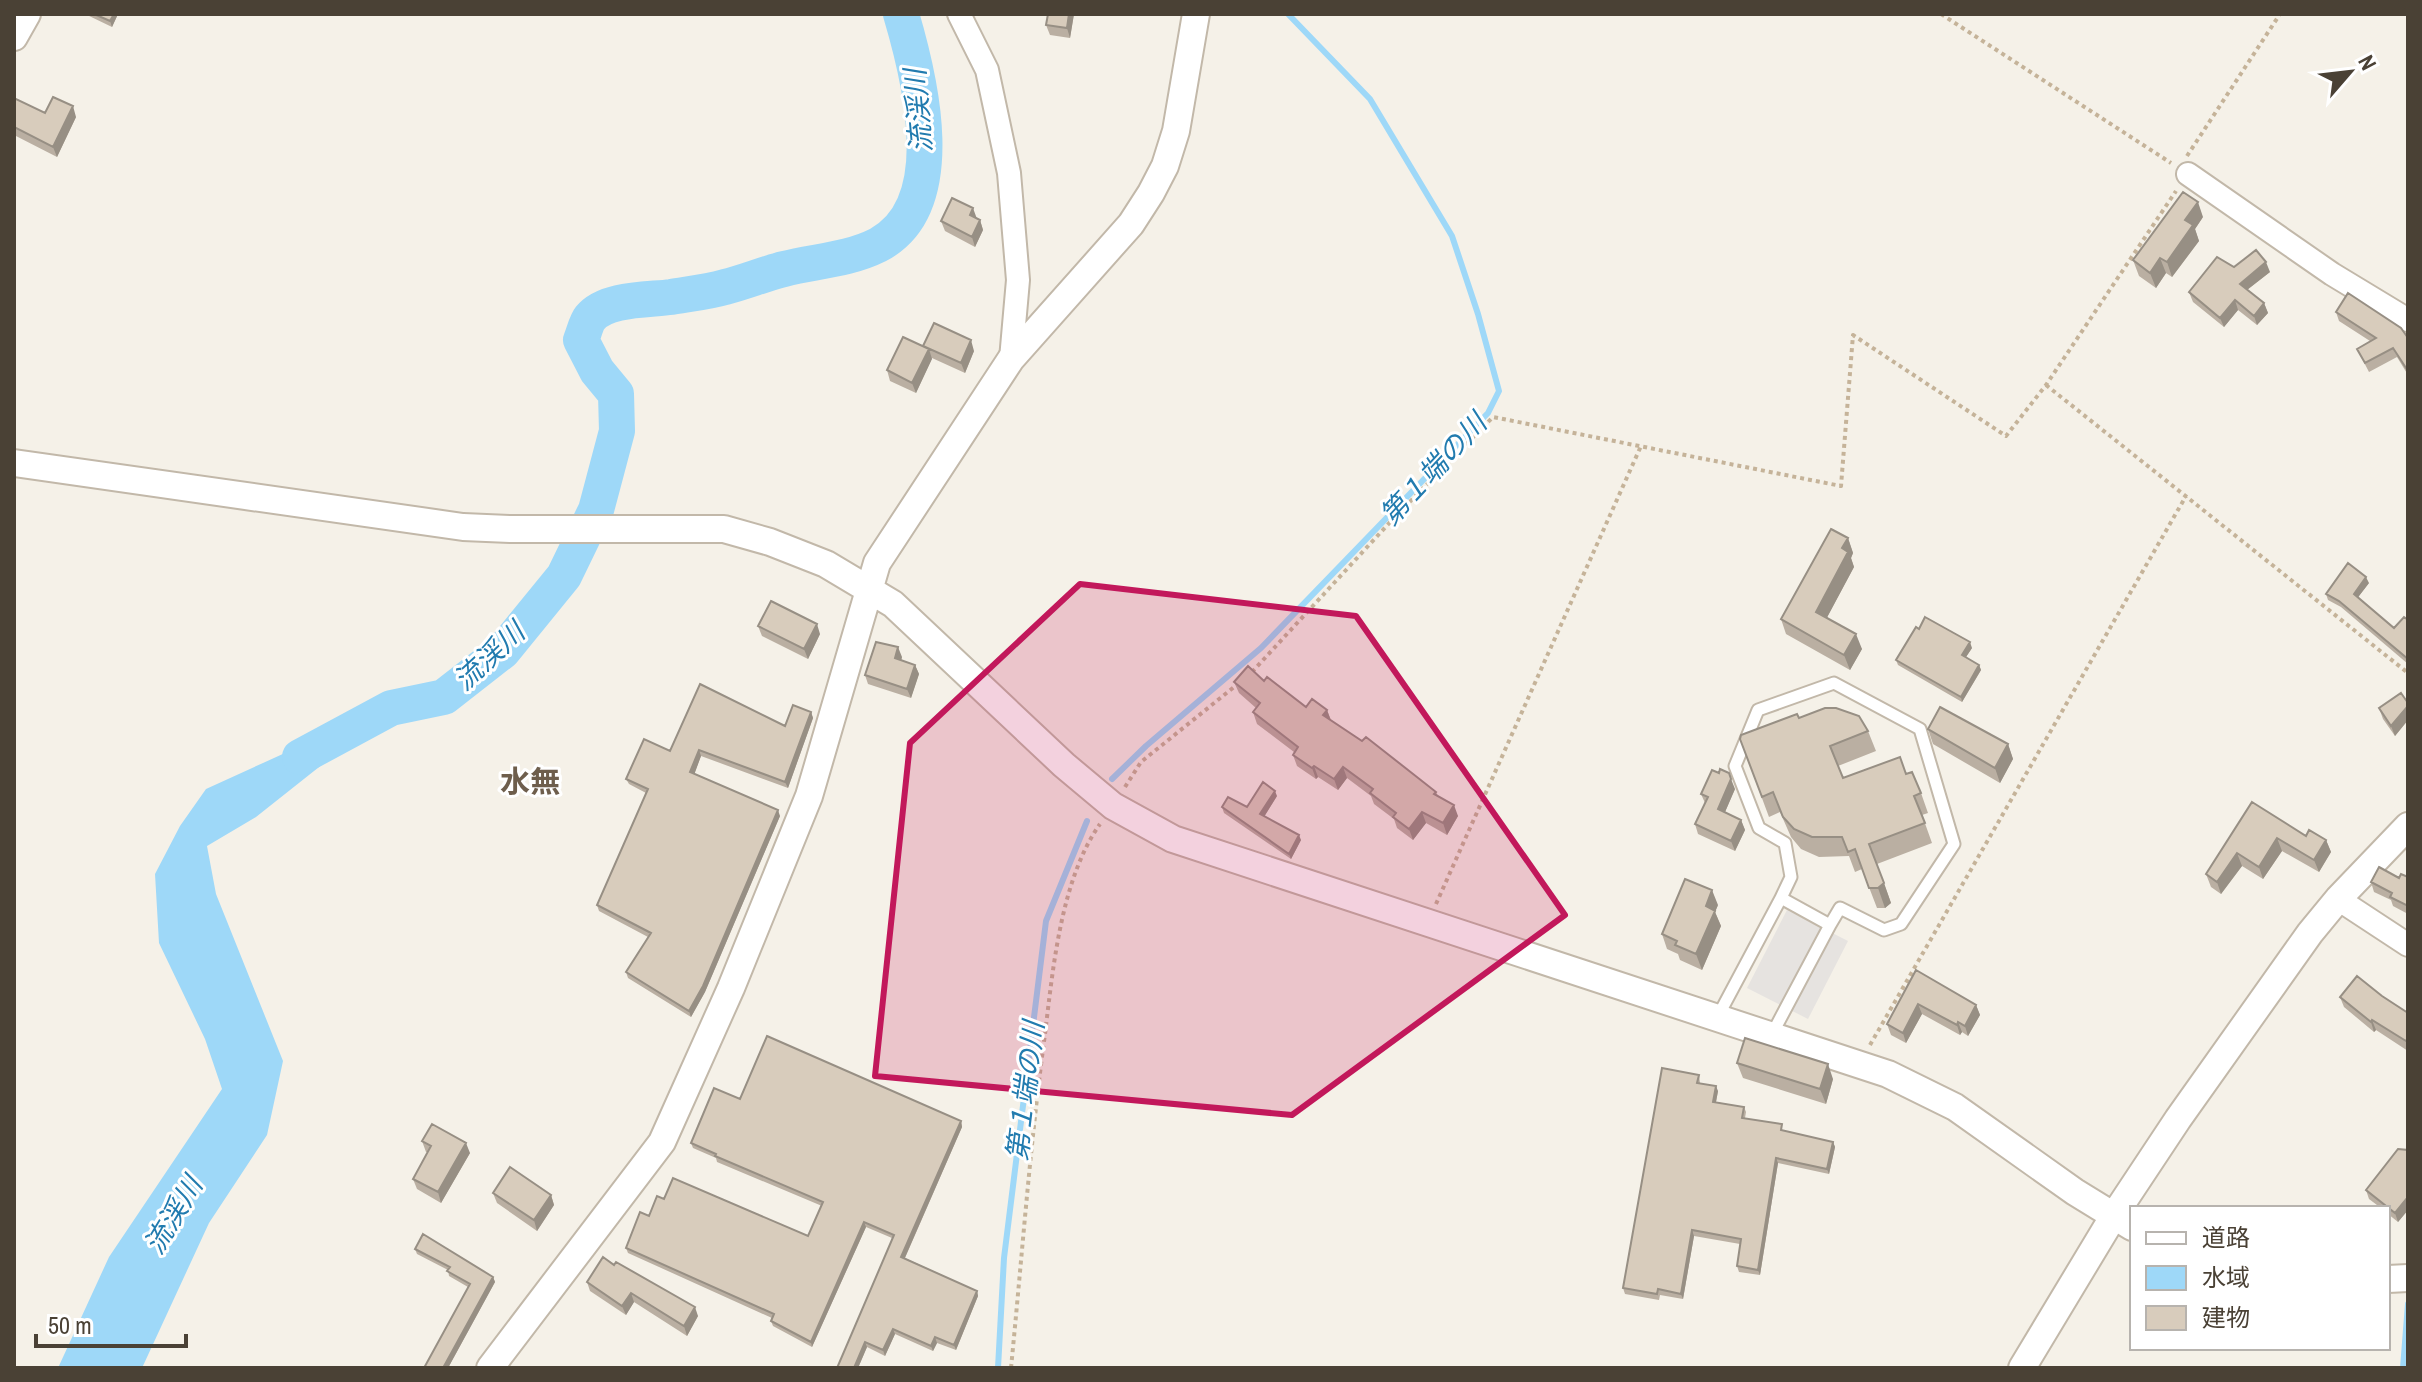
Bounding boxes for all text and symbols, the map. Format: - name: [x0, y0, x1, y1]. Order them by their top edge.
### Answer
- north arrow: [2310, 32, 2390, 112]
- text: N: [2351, 50, 2384, 75]
- water label: 流渓川: [895, 65, 941, 155]
- water label: 第１端の川: [1371, 403, 1497, 533]
- water label: 流渓川: [445, 611, 535, 699]
- district label: 水無: [500, 761, 560, 801]
- water label: 第１端の川: [998, 1016, 1053, 1163]
- water label: 流渓川: [135, 1167, 212, 1261]
- legend: [2130, 1206, 2390, 1350]
- text: 道路: [2202, 1221, 2250, 1253]
- text: 水域: [2202, 1261, 2250, 1293]
- scale bar: [36, 1298, 186, 1348]
- text: 建物: [2202, 1301, 2250, 1333]
- text: 50 m: [48, 1309, 92, 1341]

